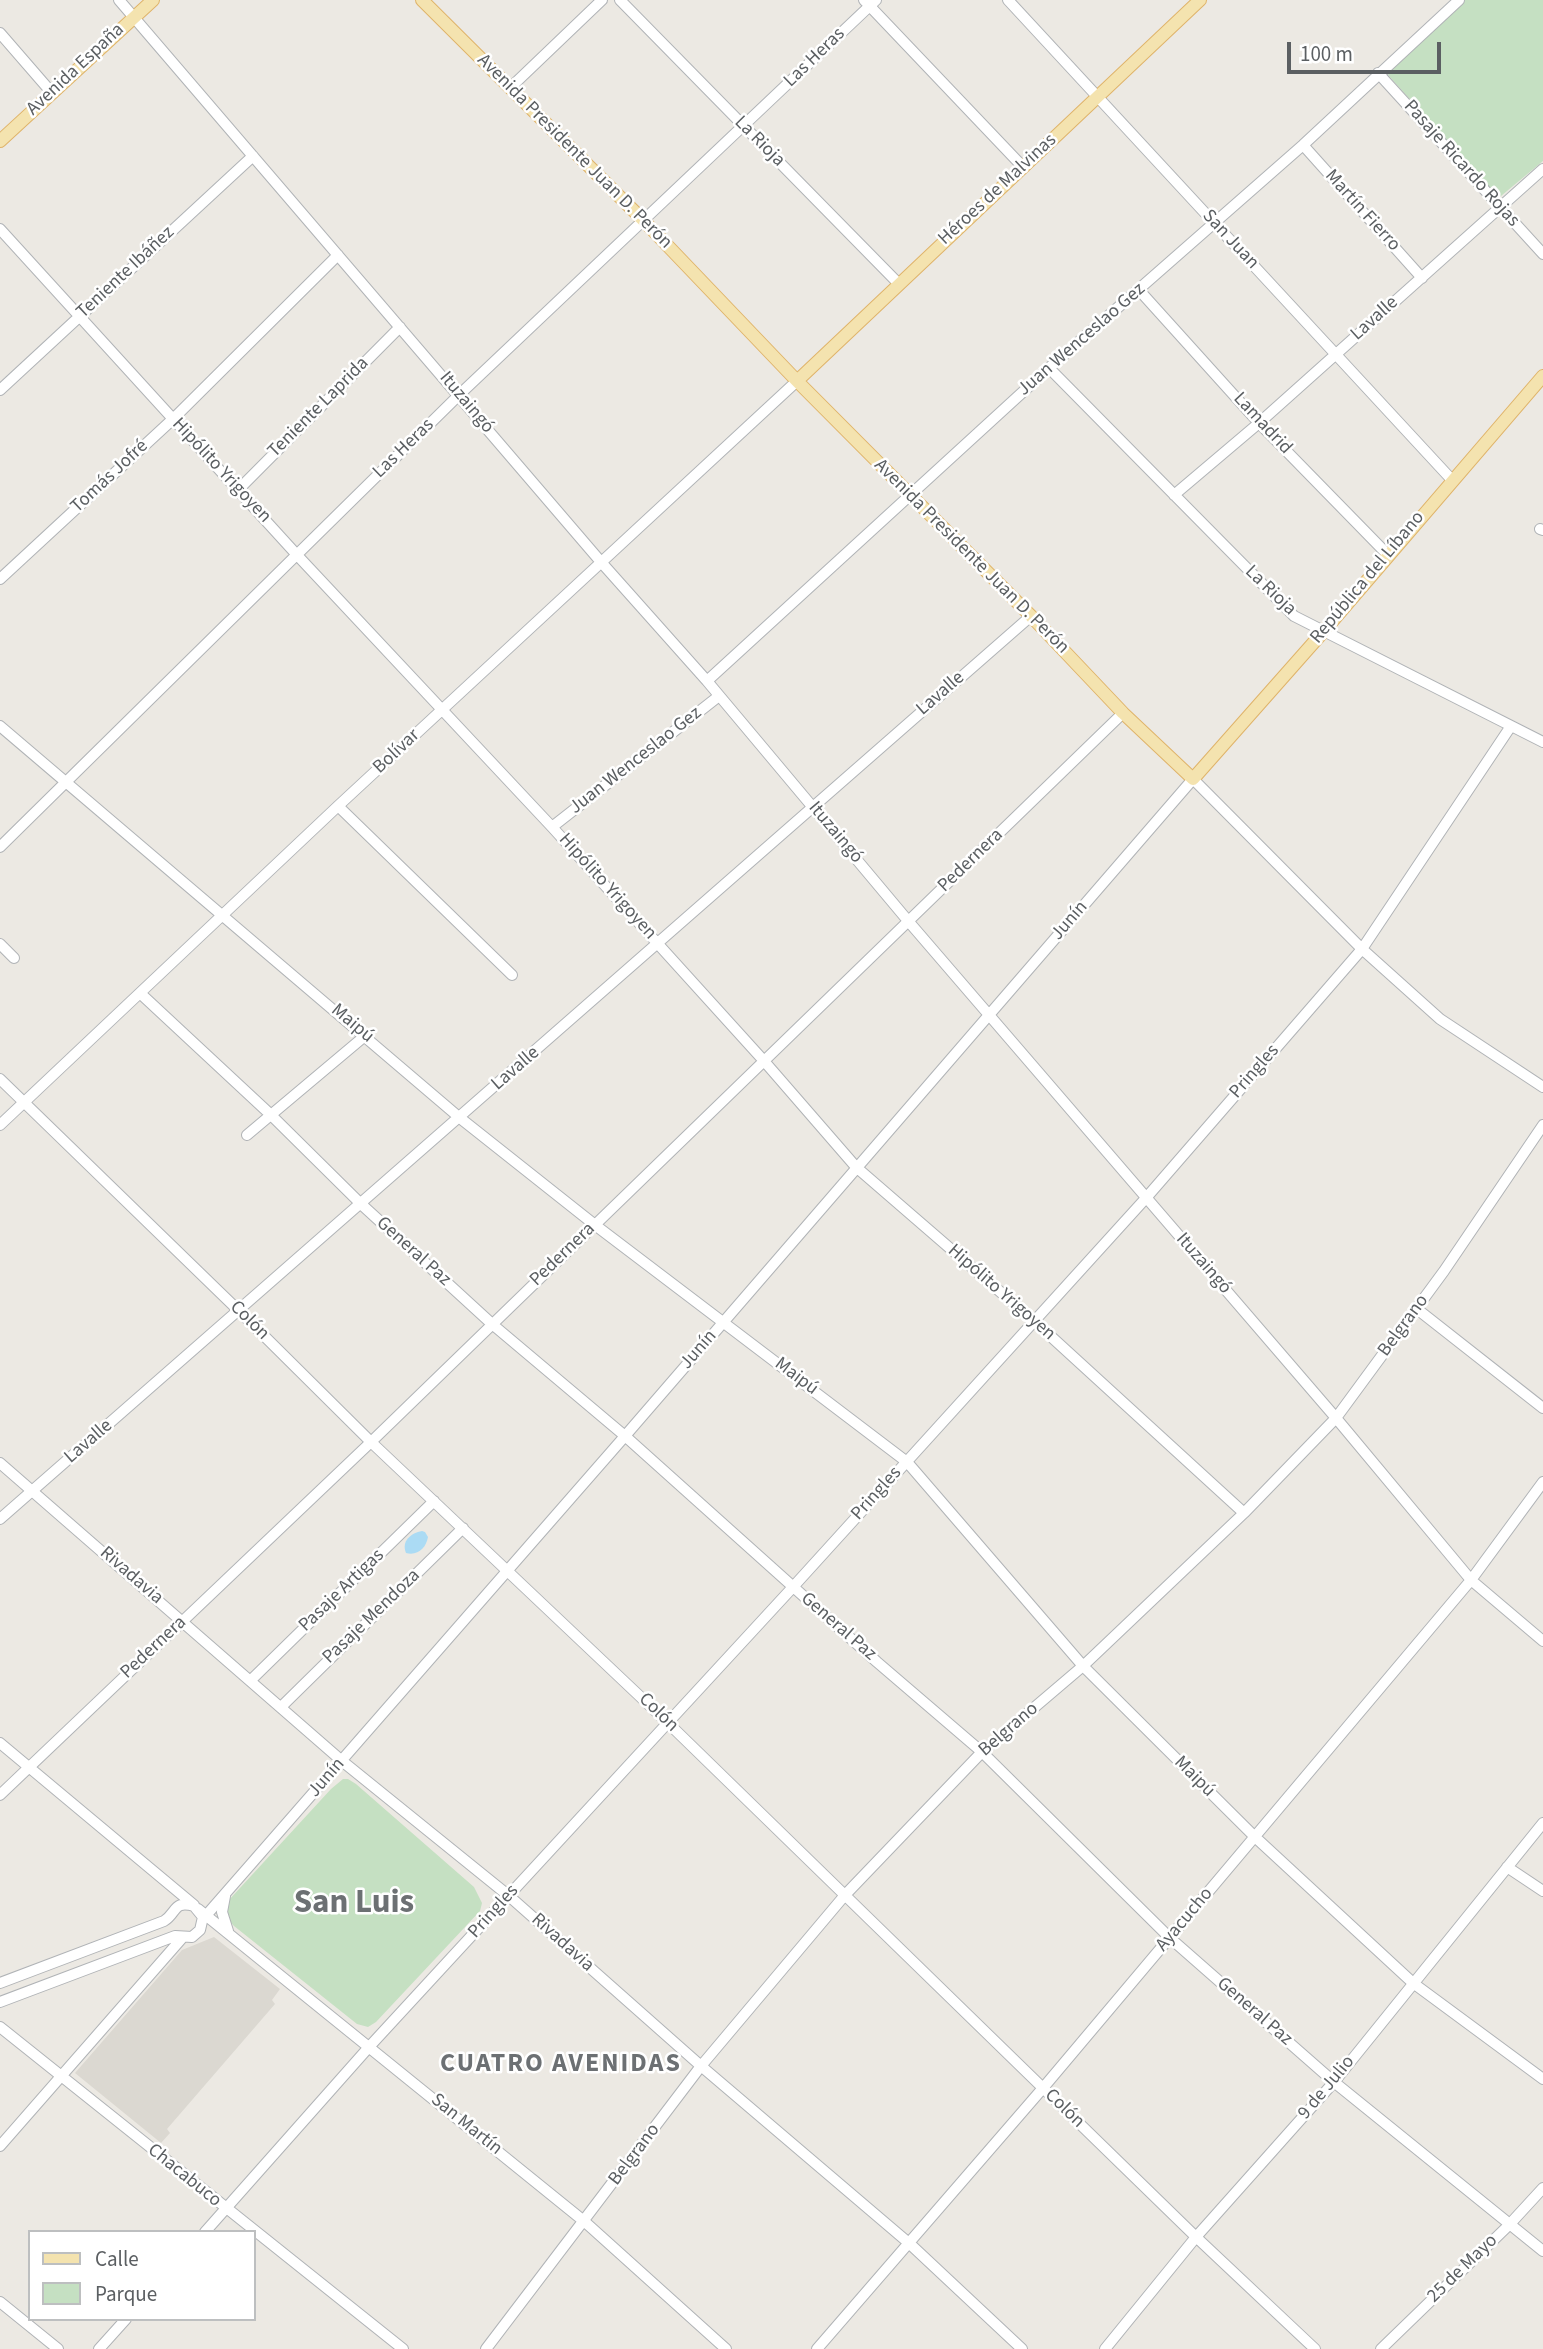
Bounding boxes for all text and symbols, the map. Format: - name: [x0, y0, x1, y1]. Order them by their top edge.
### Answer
- street label: Avenida España: [22, 19, 130, 121]
- street label: Las Heras: [780, 23, 850, 93]
- scale bar: [1291, 28, 1445, 72]
- text: 100 m: [1300, 39, 1353, 69]
- street label: Avenida Presidente Juan D. Perón: [472, 50, 676, 254]
- street label: Pasaje Ricardo Rojas: [1398, 96, 1524, 232]
- street label: La Rioja: [729, 112, 789, 172]
- street label: Héroes de Malvinas: [934, 129, 1062, 251]
- street label: Martín Fierro: [1319, 165, 1405, 257]
- street label: San Juan: [1197, 205, 1263, 275]
- street label: Teniente Ibáñez: [72, 222, 180, 324]
- street label: Juan Wenceslao Gez: [1014, 278, 1150, 402]
- street label: Lavalle: [1347, 292, 1403, 346]
- street label: Teniente Laprida: [264, 353, 374, 463]
- street label: Ituzaingó: [434, 367, 498, 439]
- street label: Lamadrid: [1228, 388, 1296, 460]
- street label: Hipólito Yrigoyen: [166, 414, 276, 528]
- street label: Las Heras: [369, 414, 439, 484]
- street label: Tomás Jofré: [67, 436, 153, 518]
- street label: Avenida Presidente Juan D. Perón: [869, 455, 1073, 659]
- street label: República del Líbano: [1306, 507, 1430, 649]
- street label: La Rioja: [1240, 561, 1300, 621]
- street label: Lavalle: [912, 667, 970, 721]
- street label: Juan Wenceslao Gez: [565, 702, 707, 820]
- street label: Bolívar: [369, 725, 425, 779]
- street label: Ituzaingó: [803, 797, 867, 869]
- street label: Pedernera: [934, 824, 1008, 898]
- street label: Hipólito Yrigoyen: [553, 829, 661, 945]
- street label: Junín: [1047, 897, 1093, 945]
- street label: Maipú: [326, 1000, 378, 1048]
- street label: Pringles: [1225, 1040, 1285, 1104]
- street label: Lavalle: [487, 1042, 545, 1096]
- street label: General Paz: [371, 1212, 455, 1292]
- street label: Pedernera: [526, 1218, 600, 1292]
- street label: Ituzaingó: [1170, 1229, 1236, 1299]
- street label: Hipólito Yrigoyen: [942, 1240, 1060, 1346]
- street label: Belgrano: [1374, 1290, 1434, 1362]
- street label: Colón: [224, 1296, 274, 1346]
- street label: Junín: [676, 1326, 722, 1374]
- street label: Maipú: [770, 1353, 822, 1401]
- street label: Lavalle: [60, 1415, 118, 1469]
- street label: Pringles: [847, 1463, 907, 1525]
- street label: Rivadavia: [95, 1542, 167, 1610]
- street label: Pasaje Artigas: [295, 1545, 389, 1637]
- street label: Pasaje Mendoza: [319, 1565, 425, 1669]
- street label: General Paz: [795, 1588, 881, 1666]
- street label: Pedernera: [116, 1612, 192, 1684]
- street label: Colón: [633, 1689, 683, 1737]
- street label: Belgrano: [975, 1698, 1043, 1762]
- street label: Maipú: [1169, 1752, 1219, 1802]
- street label: Junín: [304, 1754, 350, 1802]
- street label: Pringles: [464, 1881, 524, 1943]
- street label: Ayacucho: [1152, 1883, 1218, 1957]
- district label: San Luis: [294, 1885, 414, 1925]
- street label: Rivadavia: [526, 1909, 598, 1977]
- street label: General Paz: [1211, 1973, 1297, 2051]
- district label: CUATRO AVENIDAS: [442, 2049, 680, 2081]
- street label: 9 de Julio: [1294, 2051, 1360, 2125]
- street label: Colón: [1039, 2085, 1089, 2133]
- street label: San Martín: [426, 2089, 506, 2161]
- street label: Belgrano: [604, 2120, 666, 2190]
- street label: Chacabuco: [143, 2139, 225, 2213]
- legend: [28, 2230, 256, 2321]
- street label: 25 de Mayo: [1423, 2230, 1503, 2308]
- text: Calle: [95, 2244, 139, 2274]
- text: Parque: [95, 2279, 157, 2309]

